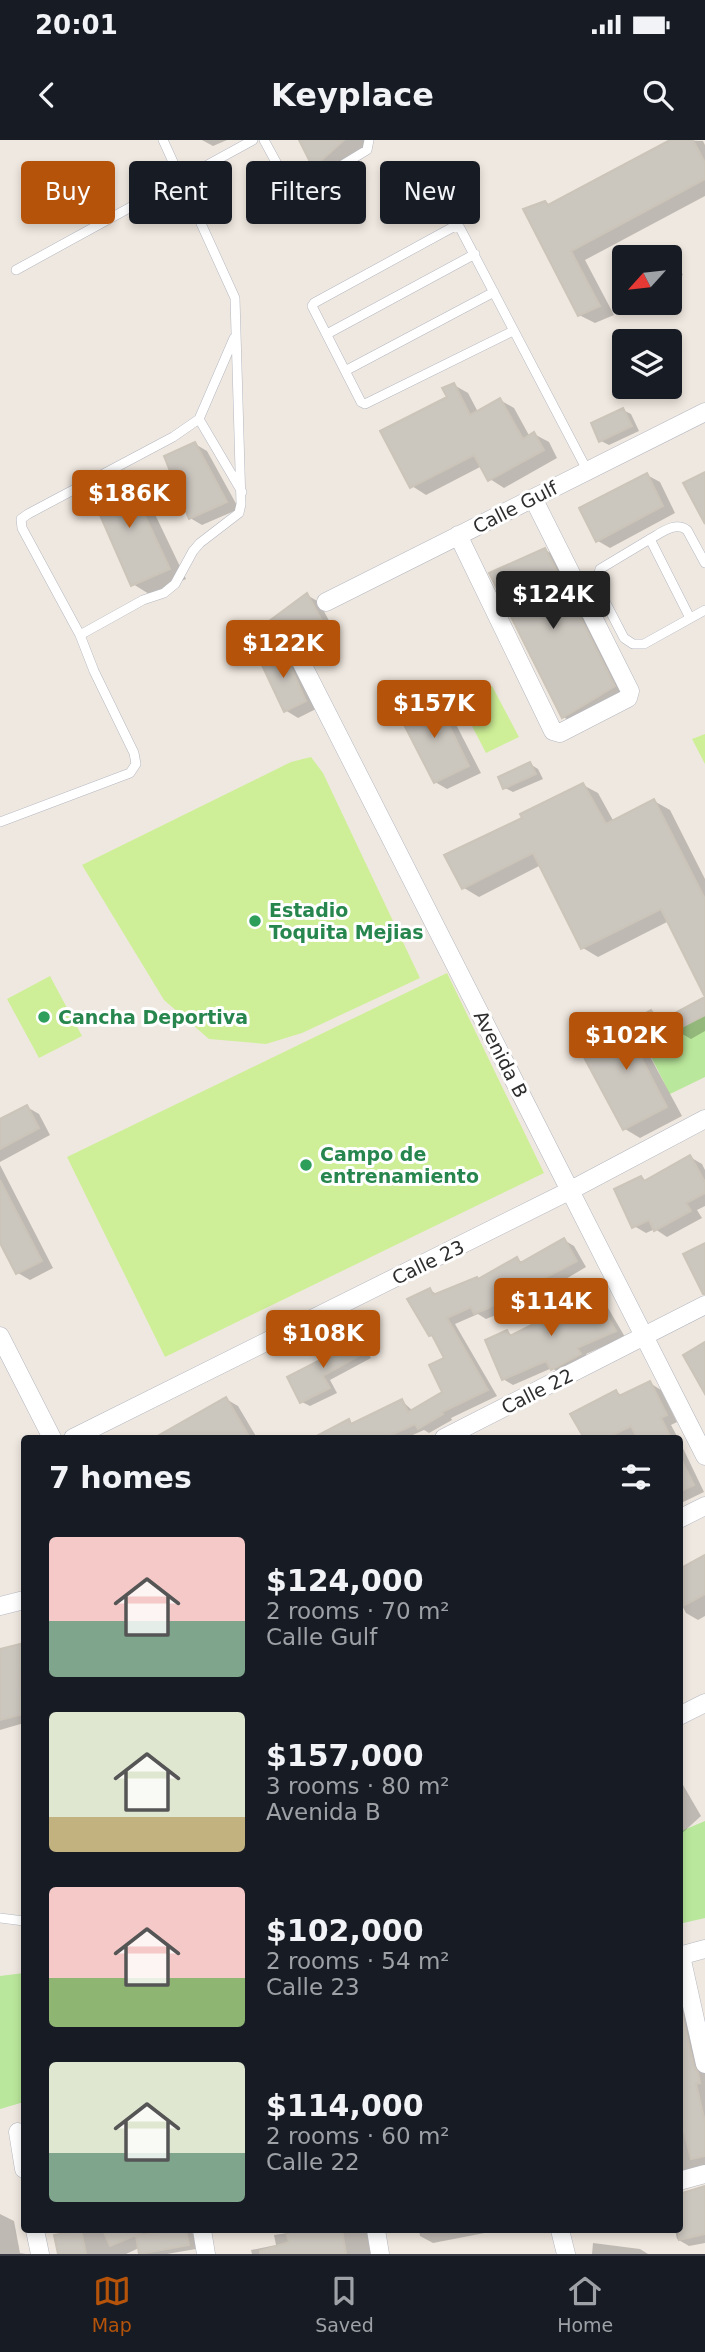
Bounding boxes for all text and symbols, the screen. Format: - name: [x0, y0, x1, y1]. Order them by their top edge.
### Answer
- text: 20:01: [35, 10, 118, 40]
- icon: back: [28, 76, 66, 114]
- text: Keyplace: [271, 76, 434, 114]
- icon: search: [639, 76, 677, 114]
- chip: Buy: [21, 161, 115, 224]
- chip: Rent: [129, 161, 232, 224]
- chip: Filters: [246, 161, 366, 224]
- chip: New: [380, 161, 480, 224]
- north arrow: [612, 245, 682, 315]
- map controls: [612, 245, 682, 399]
- button: layers: [612, 329, 682, 399]
- pin: $186K: [80, 470, 178, 530]
- street label: Calle Gulf: [469, 476, 562, 538]
- text: $186K: [88, 480, 170, 506]
- pin: $124K: [504, 572, 602, 631]
- text: $124K: [512, 581, 594, 607]
- pin: $122K: [234, 620, 332, 680]
- text: $122K: [242, 630, 324, 656]
- pin: $157K: [385, 680, 483, 740]
- text: $157K: [393, 690, 475, 716]
- place label: Estadio Toquita Mejias: [269, 899, 424, 943]
- marker: Estadio Toquita Mejias: [247, 913, 263, 929]
- place label: Cancha Deportiva: [58, 1006, 248, 1028]
- street label: Avenida B: [470, 1007, 532, 1101]
- marker: Cancha Deportiva: [36, 1009, 52, 1025]
- pin: $102K: [577, 1012, 675, 1072]
- text: $102K: [585, 1022, 667, 1048]
- place label: Campo de entrenamiento: [320, 1143, 479, 1187]
- marker: Campo de entrenamiento: [298, 1157, 314, 1173]
- street label: Calle 23: [388, 1235, 468, 1289]
- pin: $114K: [502, 1278, 600, 1338]
- text: $114K: [510, 1288, 592, 1314]
- pin: $108K: [274, 1310, 372, 1370]
- text: $108K: [282, 1320, 364, 1346]
- street label: Calle 22: [498, 1364, 576, 1418]
- icon: filters: [617, 1458, 655, 1496]
- text: 7 homes: [49, 1460, 192, 1495]
- text: $124,000: [266, 1563, 424, 1598]
- icon: home: [105, 1565, 189, 1649]
- text: 2 rooms · 70 m²: [266, 1598, 450, 1624]
- text: Calle Gulf: [266, 1624, 377, 1650]
- text: $157,000: [266, 1738, 424, 1773]
- icon: home: [105, 1740, 189, 1824]
- text: 3 rooms · 80 m²: [266, 1773, 450, 1799]
- text: Avenida B: [266, 1799, 381, 1825]
- text: $102,000: [266, 1913, 424, 1948]
- icon: home: [105, 1915, 189, 1999]
- text: 2 rooms · 54 m²: [266, 1948, 450, 1974]
- text: Calle 23: [266, 1974, 360, 2000]
- text: $114,000: [266, 2088, 424, 2123]
- icon: home: [105, 2090, 189, 2174]
- text: 2 rooms · 60 m²: [266, 2123, 450, 2149]
- text: Calle 22: [266, 2149, 360, 2175]
- tab: Map: [92, 2272, 132, 2336]
- tab: Saved: [315, 2272, 374, 2336]
- tab: Home: [557, 2272, 613, 2336]

